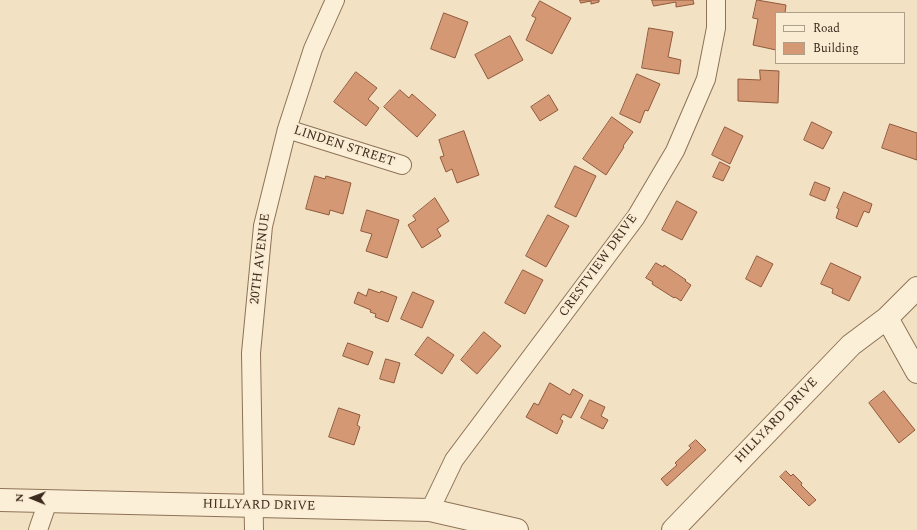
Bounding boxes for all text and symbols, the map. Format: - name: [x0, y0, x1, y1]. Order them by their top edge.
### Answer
- legend: [775, 12, 905, 64]
- text: Road: [813, 19, 840, 38]
- text: Building: [813, 39, 859, 58]
- street label: LINDEN STREET: [291, 123, 397, 171]
- street label: CRESTVIEW DRIVE: [556, 212, 642, 320]
- street label: 20TH AVENUE: [248, 213, 274, 305]
- street label: HILLYARD DRIVE: [732, 375, 822, 467]
- north arrow: [12, 478, 52, 518]
- text: N: [11, 493, 28, 502]
- street label: HILLYARD DRIVE: [202, 497, 316, 515]

